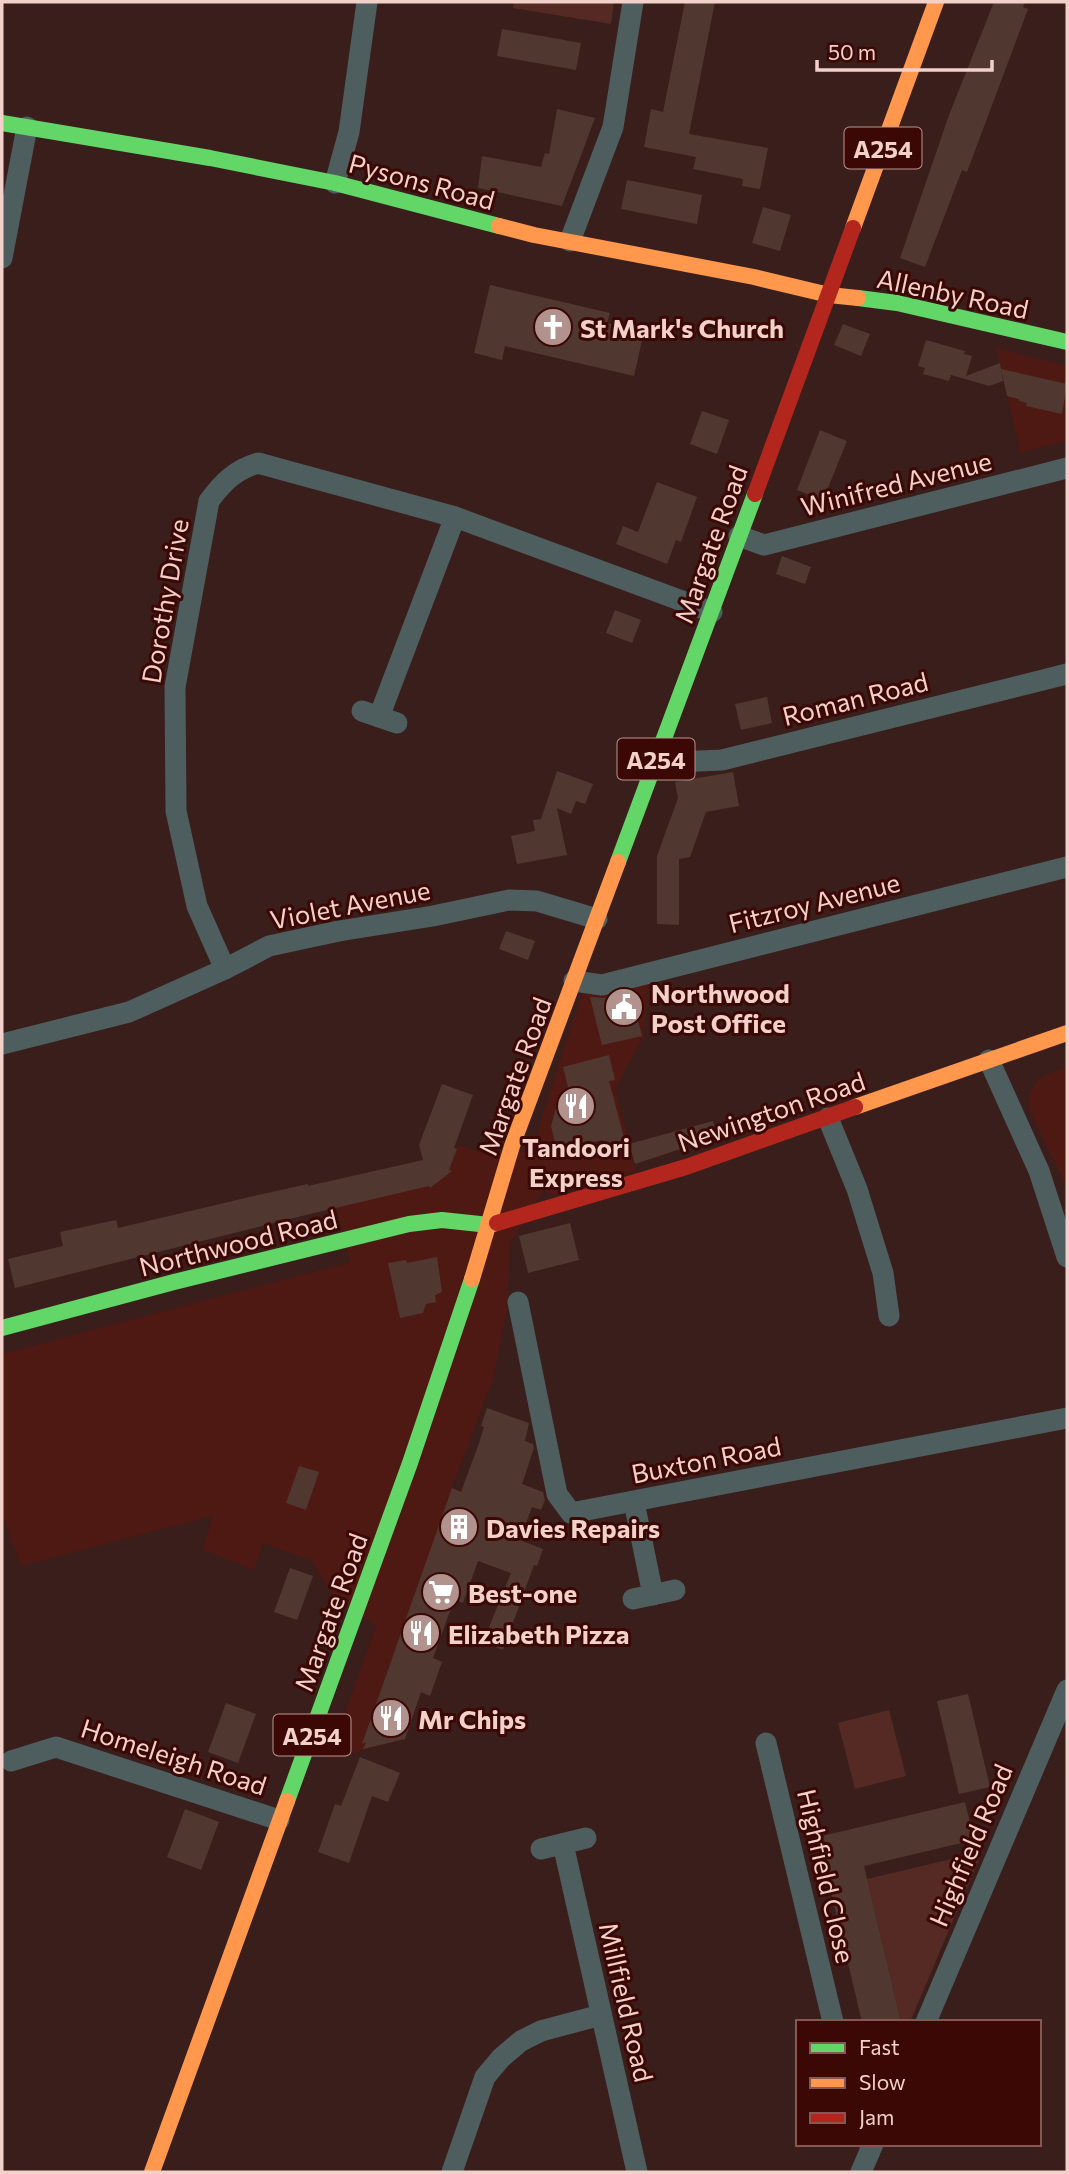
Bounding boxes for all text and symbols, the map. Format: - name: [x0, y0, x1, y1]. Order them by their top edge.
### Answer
- scale bar: [817, 28, 992, 72]
- text: 50 m: [828, 39, 876, 64]
- road number: A254: [844, 128, 922, 168]
- street label: Pysons Road: [346, 147, 498, 215]
- street label: Allenby Road: [874, 262, 1032, 324]
- church icon: St Mark's Church: [532, 306, 574, 348]
- place label: St Mark's Church: [580, 312, 784, 343]
- street label: Winifred Avenue: [797, 444, 995, 522]
- street label: Margate Road: [667, 461, 753, 627]
- street label: Dorothy Drive: [134, 516, 194, 686]
- street label: Roman Road: [779, 665, 931, 731]
- road number: A254: [618, 738, 694, 780]
- street label: Fitzroy Avenue: [725, 866, 903, 938]
- street label: Violet Avenue: [267, 873, 433, 935]
- place label: Northwood Post Office: [651, 977, 790, 1038]
- public building icon: Northwood Post Office: [603, 986, 645, 1028]
- street label: Margate Road: [471, 993, 557, 1159]
- street label: Newington Road: [673, 1064, 869, 1158]
- restaurant icon: Tandoori Express: [555, 1085, 597, 1127]
- place label: Tandoori Express: [522, 1131, 630, 1192]
- street label: Northwood Road: [136, 1202, 340, 1282]
- street label: Buxton Road: [629, 1429, 783, 1489]
- building icon: Davies Repairs: [438, 1506, 480, 1548]
- place label: Davies Repairs: [486, 1512, 660, 1543]
- street label: Margate Road: [287, 1529, 373, 1695]
- supermarket icon: Best-one: [420, 1571, 462, 1613]
- place label: Best-one: [468, 1577, 577, 1608]
- restaurant icon: Elizabeth Pizza: [400, 1612, 442, 1654]
- place label: Elizabeth Pizza: [448, 1618, 630, 1649]
- restaurant icon: Mr Chips: [370, 1697, 412, 1739]
- place label: Mr Chips: [418, 1703, 526, 1734]
- street label: Homeleigh Road: [77, 1711, 271, 1801]
- road number: A254: [274, 1714, 350, 1756]
- street label: Highfield Road: [922, 1759, 1018, 1931]
- street label: Highfield Close: [792, 1786, 862, 1966]
- street label: Millfield Road: [594, 1919, 660, 2085]
- legend: [796, 2020, 1041, 2146]
- text: Fast: [859, 2034, 900, 2059]
- text: Slow: [859, 2069, 906, 2094]
- text: Jam: [859, 2104, 894, 2129]

